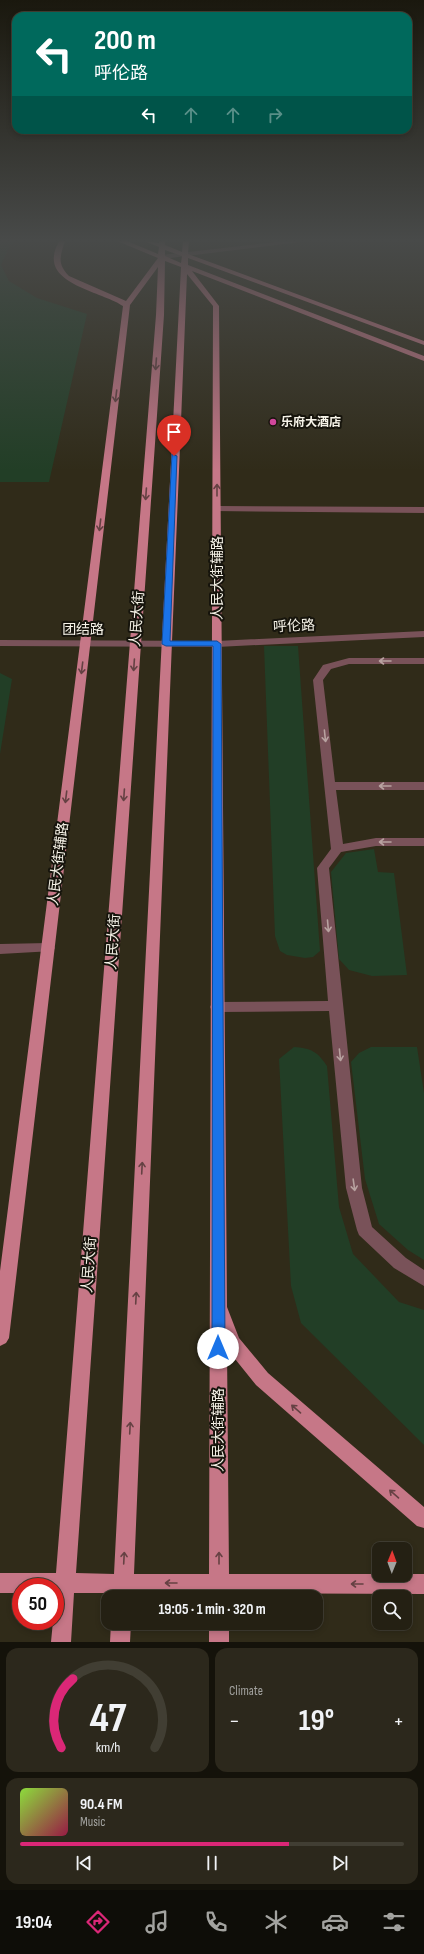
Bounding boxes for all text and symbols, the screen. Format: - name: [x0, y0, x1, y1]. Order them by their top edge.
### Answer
- text: 200 m: [94, 24, 156, 57]
- icon: left: [28, 28, 80, 80]
- text: 呼伦路: [94, 63, 148, 84]
- icon: left: [138, 104, 160, 126]
- icon: ahead: [180, 104, 202, 126]
- icon: ahead: [222, 104, 244, 126]
- icon: right: [264, 104, 286, 126]
- one-way arrow: [153, 357, 160, 370]
- one-way arrow: [112, 389, 119, 402]
- pin: [157, 415, 191, 456]
- place label: 乐府大酒店: [281, 415, 341, 430]
- marker: 乐府大酒店: [268, 417, 278, 427]
- icon: arrive: [163, 421, 185, 443]
- one-way arrow: [213, 484, 221, 497]
- one-way arrow: [143, 487, 150, 500]
- one-way arrow: [96, 518, 104, 531]
- street label: 人民大街辅路: [209, 536, 226, 620]
- street label: 人民大街: [127, 590, 147, 648]
- street label: 呼伦路: [273, 616, 315, 636]
- street label: 团结路: [62, 621, 104, 638]
- one-way arrow: [379, 657, 392, 665]
- one-way arrow: [130, 658, 137, 671]
- one-way arrow: [78, 661, 86, 674]
- one-way arrow: [321, 729, 328, 742]
- one-way arrow: [379, 782, 392, 790]
- one-way arrow: [120, 788, 127, 801]
- one-way arrow: [63, 790, 70, 803]
- street label: 人民大街辅路: [44, 821, 72, 907]
- one-way arrow: [379, 838, 392, 846]
- street label: 人民大街: [103, 913, 123, 971]
- one-way arrow: [325, 919, 332, 932]
- one-way arrow: [336, 1048, 344, 1061]
- one-way arrow: [138, 1162, 146, 1175]
- one-way arrow: [350, 1178, 358, 1191]
- street label: 人民大街: [79, 1236, 99, 1294]
- one-way arrow: [132, 1292, 140, 1305]
- position arrow: [197, 1327, 239, 1369]
- street label: 人民大街辅路: [210, 1388, 227, 1472]
- one-way arrow: [291, 1404, 301, 1413]
- one-way arrow: [127, 1422, 134, 1435]
- one-way arrow: [389, 1489, 400, 1498]
- north arrow: [372, 1542, 412, 1582]
- map controls: [372, 1542, 412, 1630]
- one-way arrow: [121, 1552, 128, 1565]
- one-way arrow: [215, 1552, 223, 1565]
- speed limit sign: 50: [12, 1578, 64, 1630]
- one-way arrow: [165, 1579, 178, 1587]
- one-way arrow: [351, 1580, 364, 1588]
- button: search: [372, 1590, 412, 1630]
- text: 19:05 · 1 min · 320 m: [158, 1600, 266, 1619]
- text: Climate: [229, 1683, 263, 1699]
- text: 47: [89, 1694, 127, 1743]
- text: 19°: [299, 1703, 334, 1739]
- text: −: [229, 1708, 240, 1735]
- text: +: [393, 1708, 404, 1735]
- text: km/h: [95, 1739, 120, 1756]
- text: 90.4 FM: [80, 1795, 122, 1814]
- text: Music: [80, 1814, 105, 1830]
- icon: previous: [73, 1852, 95, 1874]
- icon: pause: [201, 1852, 223, 1874]
- icon: next: [329, 1852, 351, 1874]
- icon: directions: [84, 1908, 112, 1936]
- icon: music: [143, 1908, 171, 1936]
- icon: phone: [202, 1908, 230, 1936]
- icon: climate: [262, 1908, 290, 1936]
- icon: car: [321, 1908, 349, 1936]
- icon: filters: [380, 1908, 408, 1936]
- text: 19:04: [16, 1912, 52, 1933]

